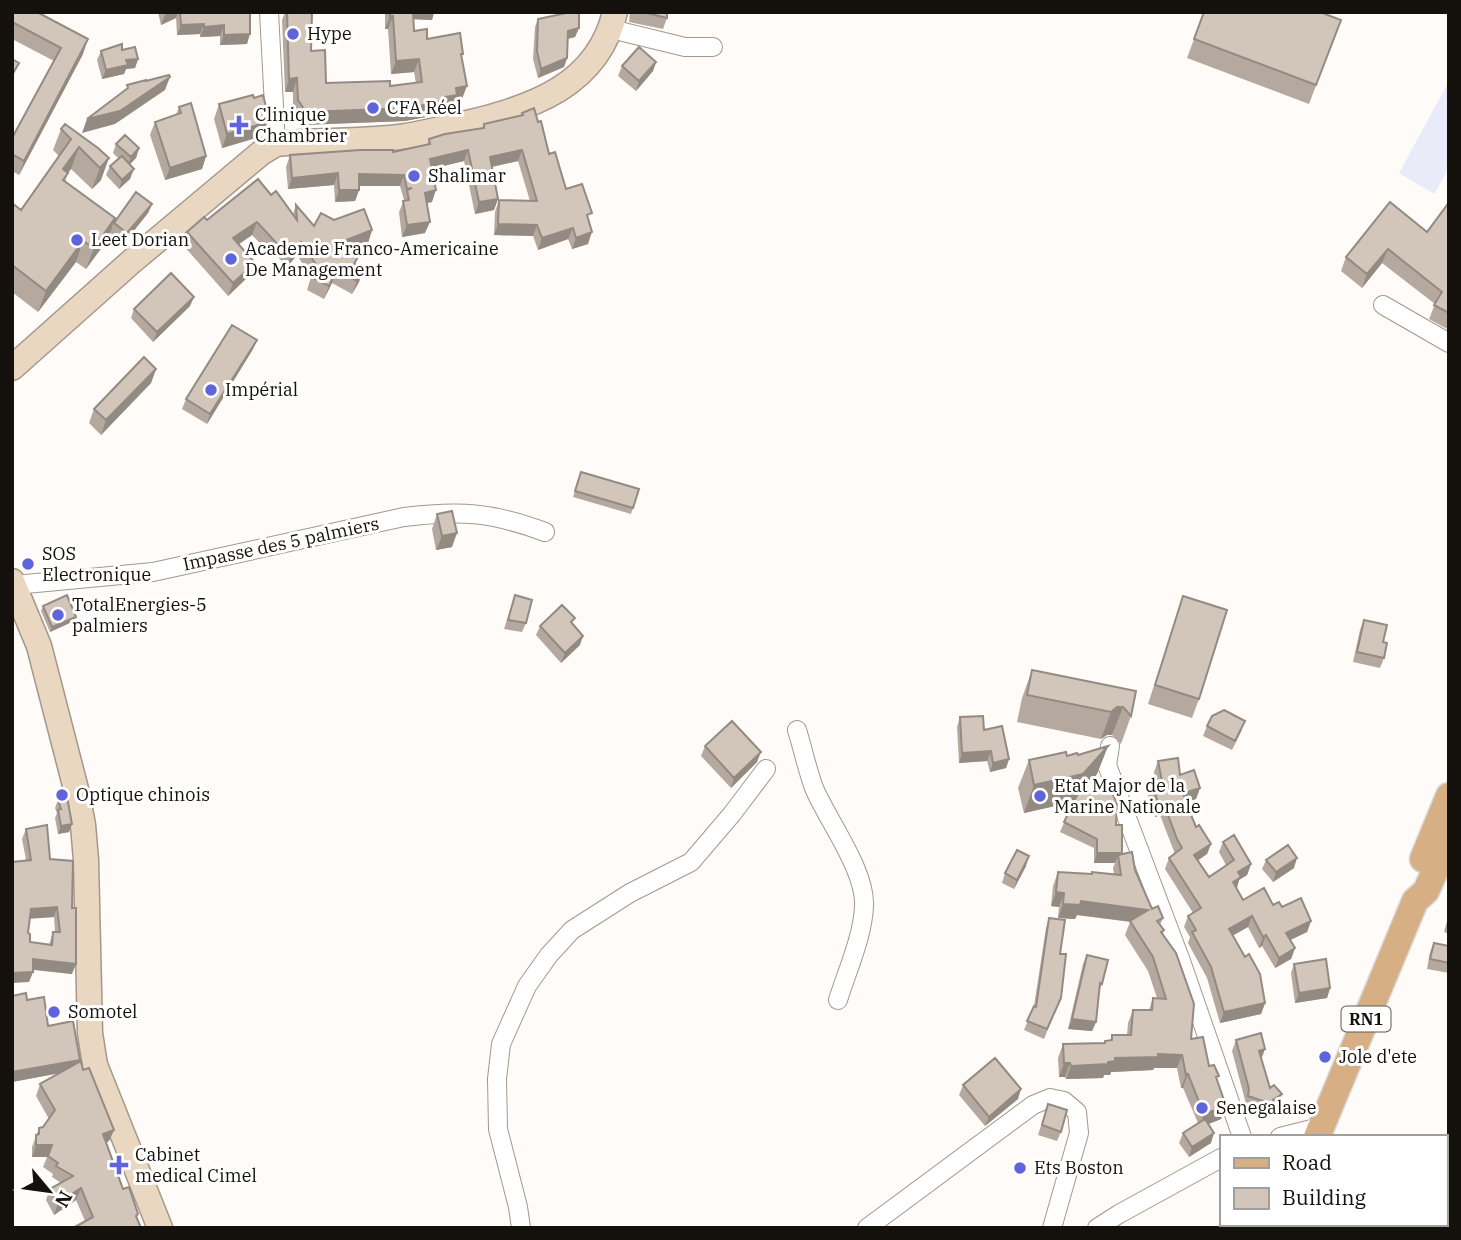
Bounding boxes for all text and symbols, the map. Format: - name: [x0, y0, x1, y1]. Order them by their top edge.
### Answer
- place label: Hype: [307, 22, 352, 45]
- marker: Hype: [285, 26, 301, 42]
- place label: CFA Réel: [387, 96, 462, 119]
- marker: CFA Réel: [365, 100, 381, 116]
- place label: Clinique Chambrier: [255, 103, 347, 147]
- marker: Clinique Chambrier: [229, 115, 249, 135]
- place label: Shalimar: [428, 164, 506, 187]
- marker: Shalimar: [406, 168, 422, 184]
- place label: Leet Dorian: [91, 228, 189, 251]
- marker: Leet Dorian: [69, 232, 85, 248]
- place label: Academie Franco-Americaine De Management: [245, 237, 499, 281]
- marker: Academie Franco-Americaine De Management: [223, 251, 239, 267]
- place label: Impérial: [225, 378, 298, 401]
- marker: Impérial: [203, 382, 219, 398]
- street label: Impasse des 5 palmiers: [181, 511, 381, 576]
- place label: SOS Electronique: [42, 542, 151, 586]
- marker: SOS Electronique: [20, 556, 36, 572]
- place label: TotalEnergies-5 palmiers: [72, 593, 207, 637]
- marker: TotalEnergies-5 palmiers: [50, 607, 66, 623]
- place label: Etat Major de la Marine Nationale: [1054, 774, 1201, 818]
- place label: Optique chinois: [76, 783, 210, 806]
- marker: Optique chinois: [54, 787, 70, 803]
- marker: Etat Major de la Marine Nationale: [1032, 788, 1048, 804]
- place label: Somotel: [68, 1000, 137, 1023]
- marker: Somotel: [46, 1004, 62, 1020]
- road number: RN1: [1342, 1007, 1390, 1032]
- place label: Jole d'ete: [1339, 1045, 1417, 1068]
- marker: Jole d'ete: [1317, 1049, 1333, 1065]
- place label: Senegalaise: [1216, 1096, 1316, 1119]
- marker: Senegalaise: [1194, 1100, 1210, 1116]
- legend: [1220, 1135, 1447, 1226]
- place label: Cabinet medical Cimel: [135, 1143, 257, 1187]
- text: Road: [1282, 1148, 1332, 1176]
- marker: Cabinet medical Cimel: [109, 1155, 129, 1175]
- north arrow: [14, 1156, 84, 1226]
- place label: Ets Boston: [1034, 1156, 1124, 1179]
- marker: Ets Boston: [1012, 1160, 1028, 1176]
- text: Building: [1282, 1183, 1367, 1211]
- text: N: [50, 1187, 78, 1212]

